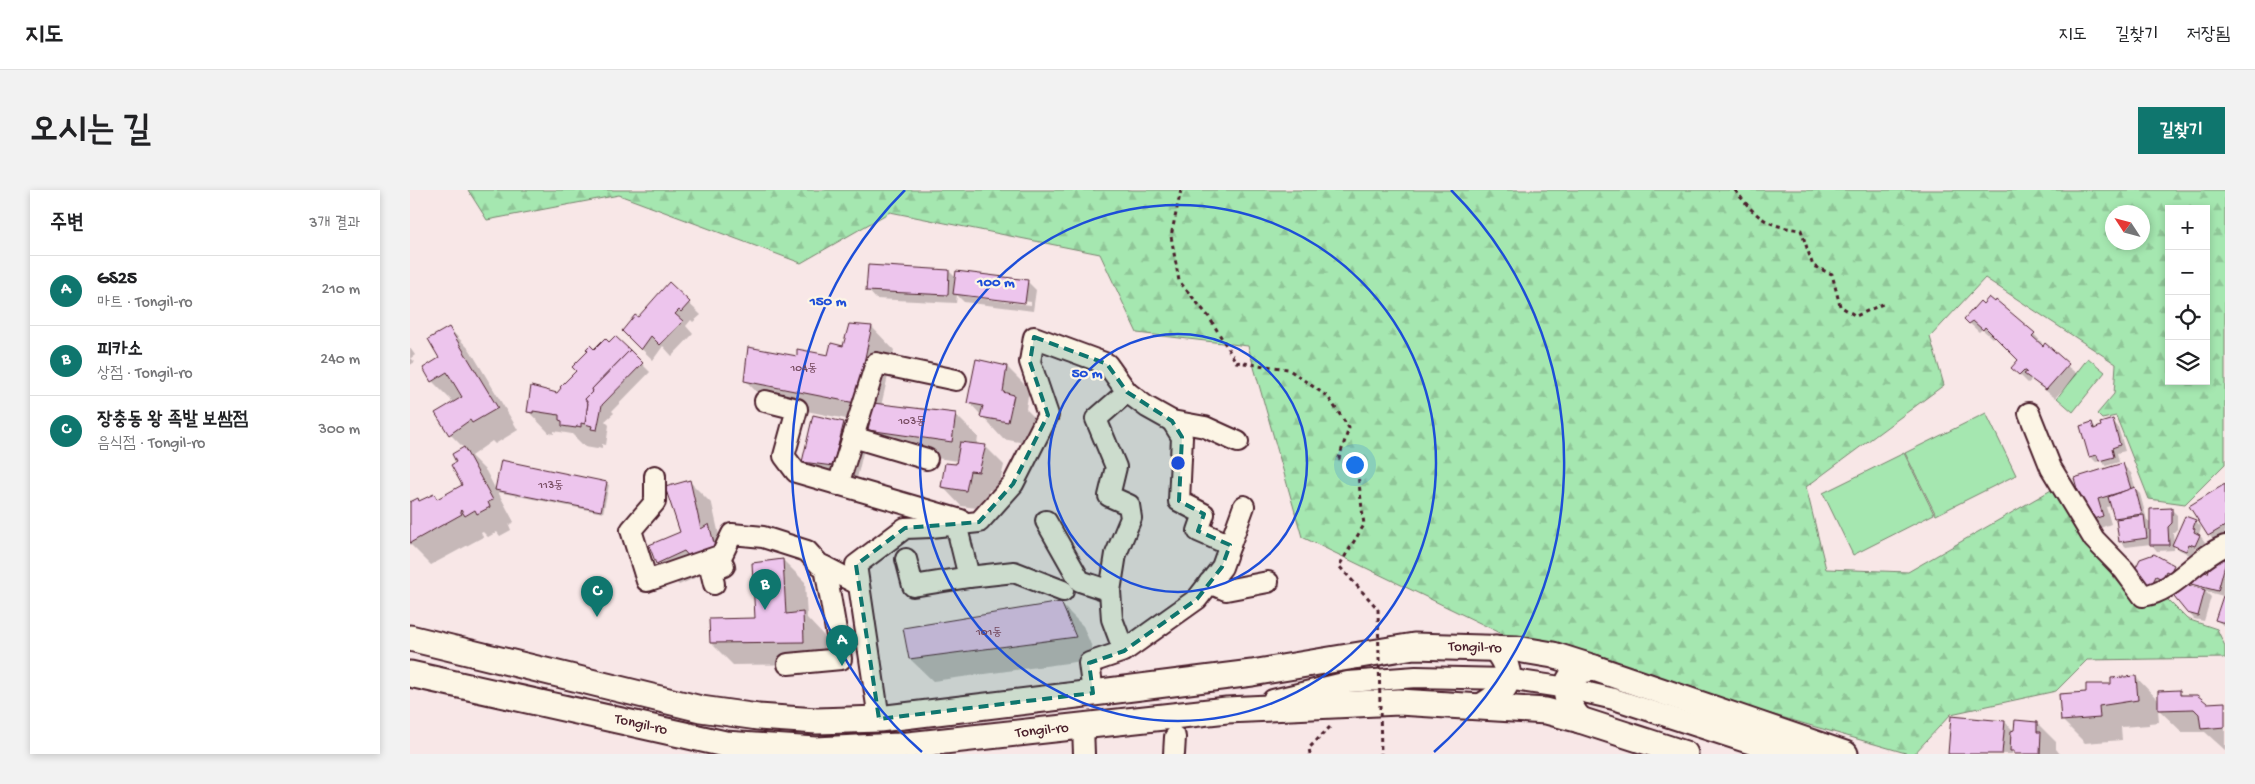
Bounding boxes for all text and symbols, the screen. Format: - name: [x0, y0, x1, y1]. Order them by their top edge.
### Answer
- text: 지도: [25, 22, 64, 51]
- text: 지도: [2058, 25, 2087, 46]
- text: 길찾기: [2115, 25, 2159, 46]
- text: 저장됨: [2187, 25, 2230, 46]
- button: 길찾기: [2138, 107, 2225, 154]
- text: 오시는 길: [30, 112, 151, 153]
- north arrow: [2105, 205, 2150, 250]
- map controls: [2165, 205, 2210, 385]
- button: +: [2165, 205, 2210, 250]
- text: 주변: [50, 212, 84, 237]
- text: 3개 결과: [309, 215, 360, 234]
- button: −: [2165, 250, 2210, 295]
- text: GS25: [97, 268, 137, 291]
- text: 100 m: [976, 274, 1015, 292]
- text: A: [61, 281, 71, 300]
- text: 210 m: [321, 281, 360, 300]
- text: 150 m: [809, 293, 847, 311]
- text: 마트 · Tongil-ro: [97, 294, 193, 313]
- button: locate: [2165, 295, 2210, 340]
- text: 피카소: [97, 339, 143, 362]
- button: layers: [2165, 340, 2210, 385]
- text: B: [62, 351, 70, 370]
- text: 240 m: [320, 351, 360, 370]
- house number: 104동: [790, 362, 818, 376]
- text: 상점 · Tongil-ro: [97, 365, 193, 384]
- text: 50 m: [1072, 365, 1103, 383]
- text: 장충동 왕 족발 보쌈점: [97, 409, 248, 432]
- house number: 103동: [897, 415, 926, 429]
- text: C: [62, 421, 70, 440]
- text: 300 m: [318, 421, 360, 440]
- text: 음식점 · Tongil-ro: [97, 435, 205, 454]
- your location: [1342, 452, 1368, 478]
- centre of rings: [1169, 454, 1187, 472]
- house number: 113동: [537, 479, 564, 493]
- pin: B: [749, 569, 781, 610]
- pin: C: [581, 576, 613, 617]
- pin: A: [826, 625, 858, 666]
- house number: 101동: [975, 626, 1002, 640]
- street label: Tongil-ro: [1447, 638, 1502, 658]
- street label: Tongil-ro: [612, 710, 669, 740]
- street label: Tongil-ro: [1013, 719, 1070, 743]

